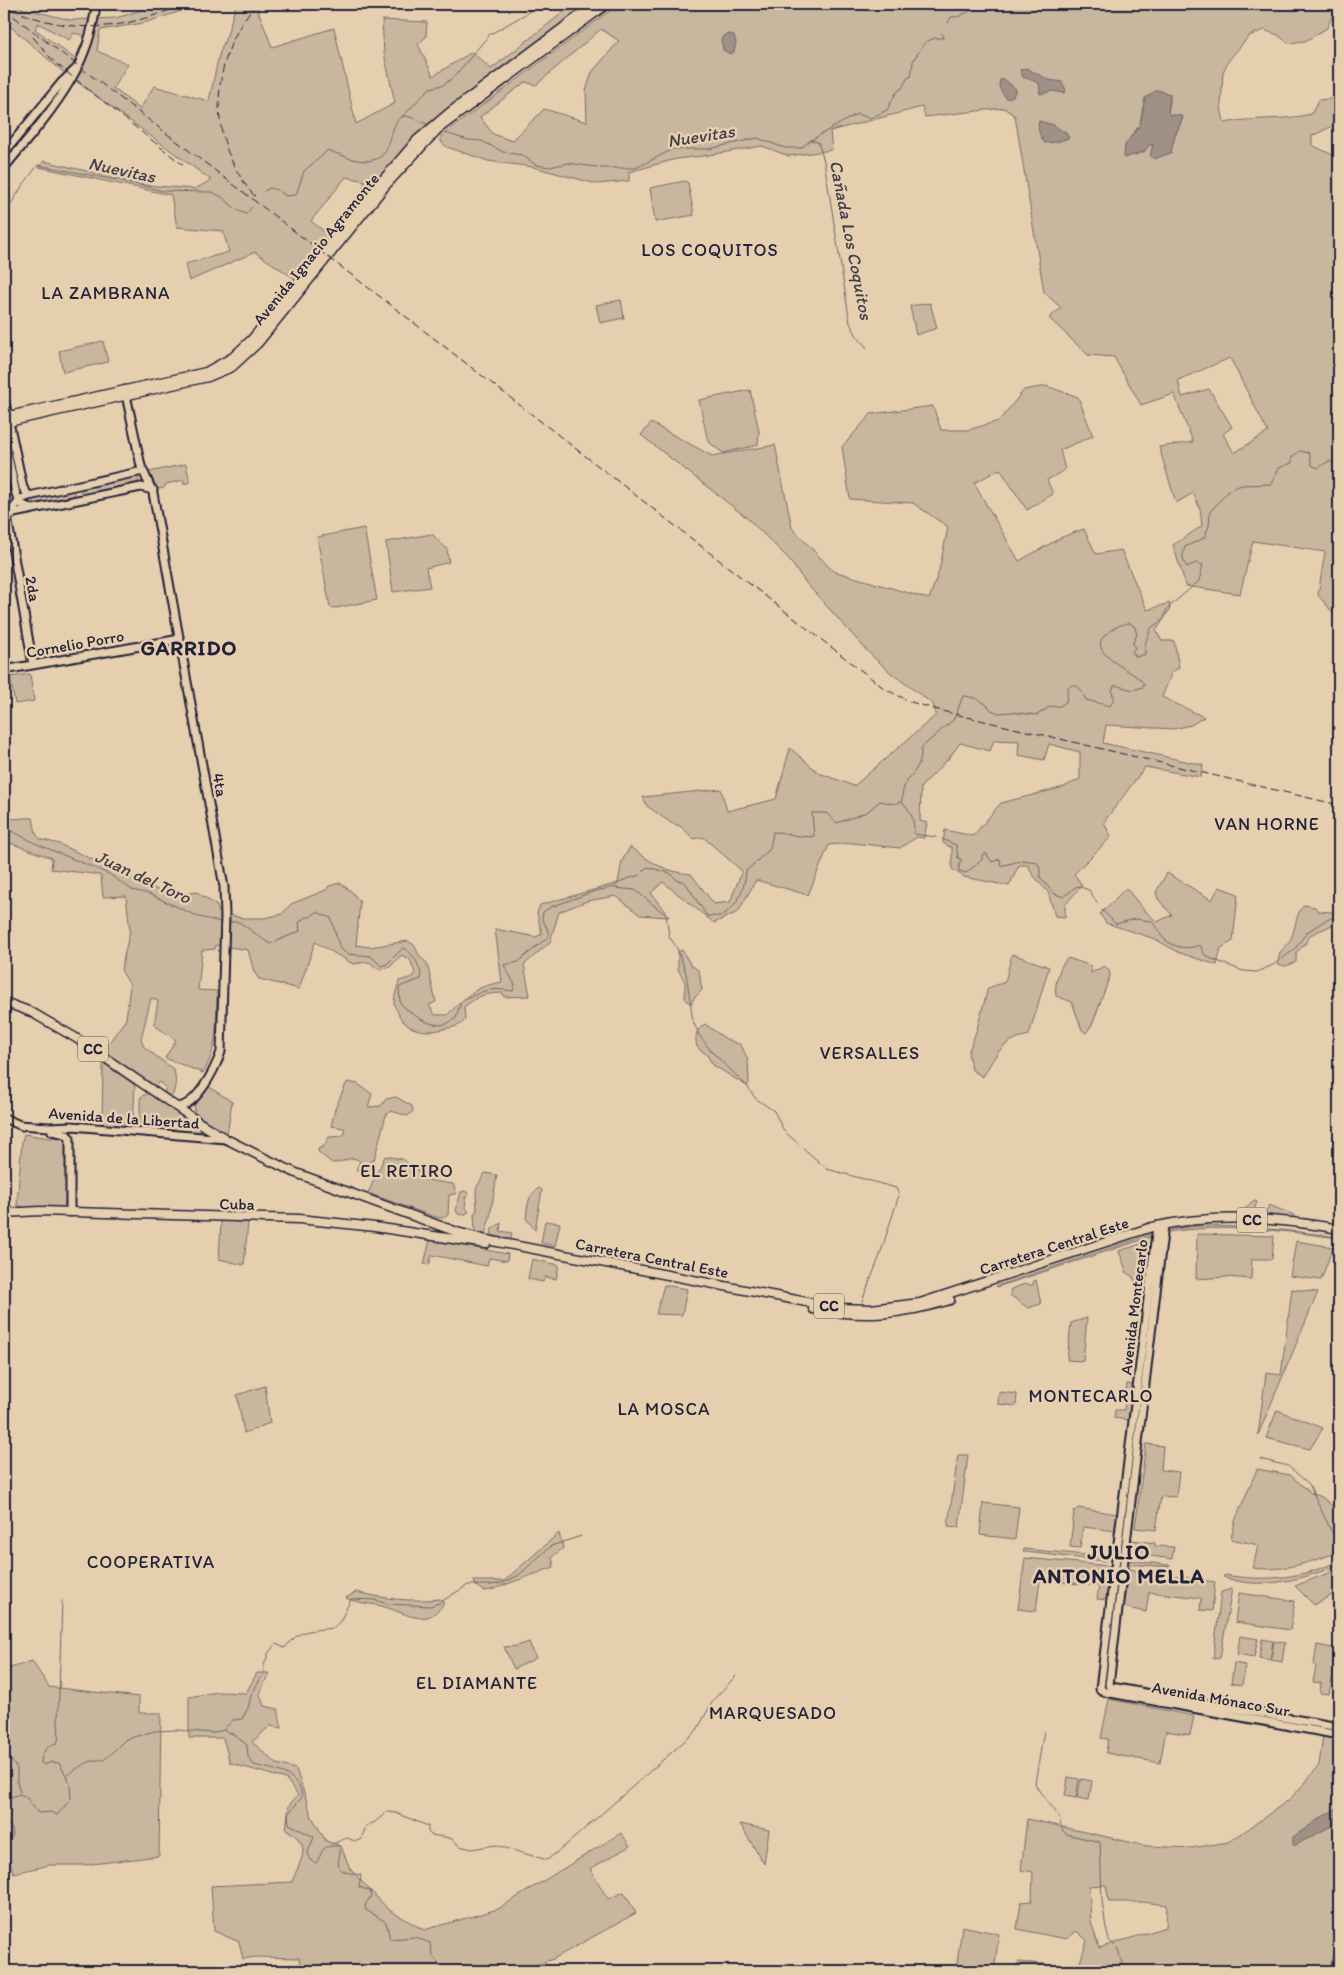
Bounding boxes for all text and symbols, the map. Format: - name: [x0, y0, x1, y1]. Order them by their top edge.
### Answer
- water label: Nuevitas: [666, 120, 737, 152]
- water label: Nuevitas: [87, 152, 158, 188]
- water label: Cañada Los Coquitos: [825, 158, 877, 323]
- street label: Avenida Ignacio Agramonte: [249, 169, 383, 329]
- district label: LOS COQUITOS: [641, 239, 779, 261]
- district label: LA ZAMBRANA: [41, 282, 171, 304]
- street label: 2da: [21, 575, 45, 604]
- street label: Cornelio Porro: [25, 626, 125, 662]
- district label: GARRIDO: [140, 635, 238, 660]
- street label: 4ta: [209, 772, 232, 799]
- district label: VAN HORNE: [1214, 813, 1320, 835]
- water label: Juan del Toro: [92, 845, 195, 909]
- road number: CC: [78, 1036, 108, 1062]
- district label: VERSALLES: [820, 1042, 920, 1064]
- street label: Avenida de la Libertad: [48, 1103, 200, 1133]
- district label: EL RETIRO: [360, 1160, 454, 1182]
- street label: Cuba: [219, 1194, 255, 1214]
- road number: CC: [1237, 1208, 1267, 1232]
- street label: Carretera Central Este: [977, 1213, 1131, 1279]
- street label: Carretera Central Este: [574, 1234, 730, 1282]
- street label: Avenida Montecarlo: [1116, 1238, 1152, 1376]
- road number: CC: [814, 1294, 844, 1318]
- district label: MONTECARLO: [1028, 1385, 1154, 1407]
- district label: LA MOSCA: [617, 1398, 711, 1420]
- district label: JULIO ANTONIO MELLA: [1032, 1539, 1205, 1588]
- district label: COOPERATIVA: [87, 1551, 215, 1573]
- district label: EL DIAMANTE: [416, 1672, 538, 1694]
- street label: Avenida Mónaco Sur: [1151, 1678, 1292, 1721]
- district label: MARQUESADO: [709, 1702, 837, 1724]

